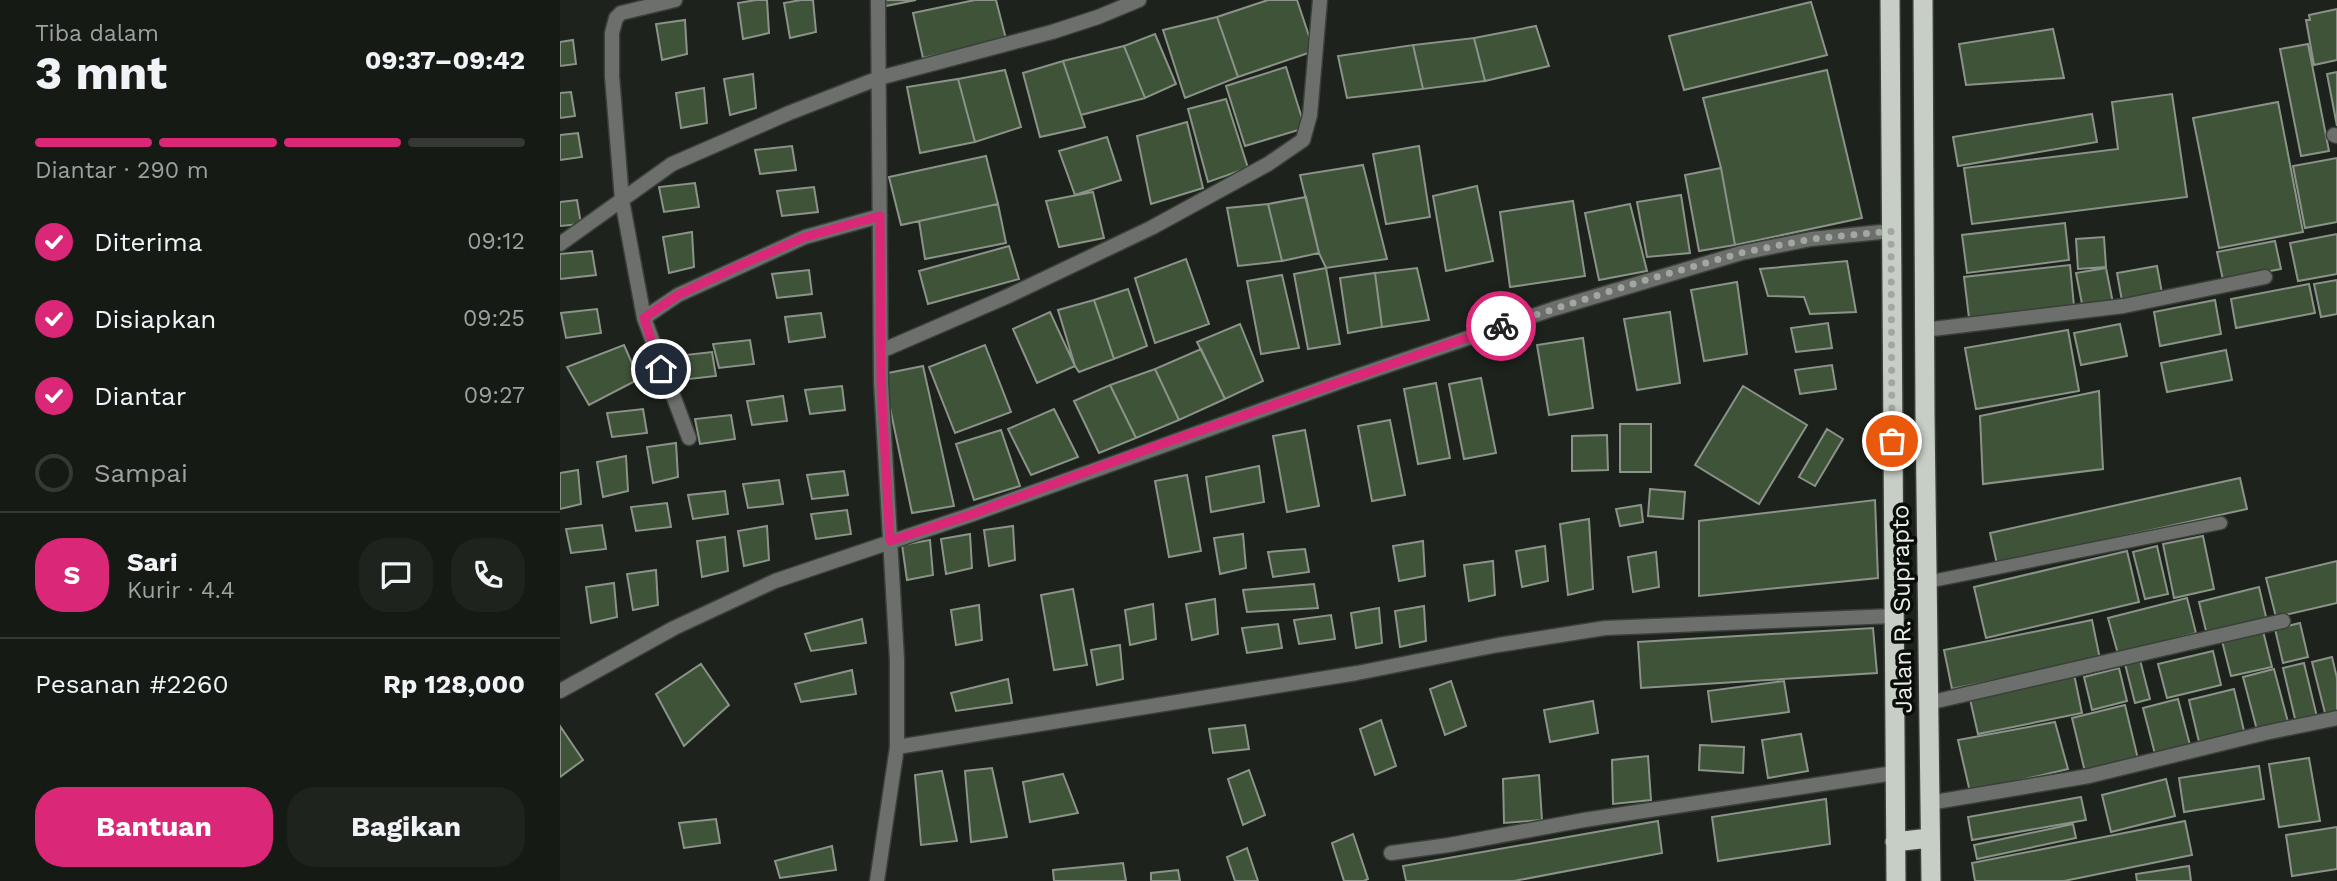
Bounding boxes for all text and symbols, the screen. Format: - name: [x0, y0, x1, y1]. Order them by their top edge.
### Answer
- text: Tiba dalam: [35, 20, 159, 47]
- text: 09:37–09:42: [365, 45, 525, 75]
- text: 3 mnt: [35, 46, 167, 100]
- text: Diantar · 290 m: [35, 157, 209, 184]
- icon: check: [35, 223, 73, 261]
- text: Diterima: [94, 227, 202, 257]
- text: 09:12: [467, 228, 525, 255]
- courier: [1466, 291, 1536, 361]
- icon: check: [35, 300, 73, 338]
- text: Disiapkan: [94, 304, 216, 334]
- text: 09:25: [463, 305, 525, 332]
- icon: bike: [1482, 307, 1520, 345]
- pin: [631, 339, 691, 399]
- icon: home: [642, 350, 680, 388]
- icon: check: [35, 377, 73, 415]
- text: Diantar: [94, 381, 186, 411]
- text: 09:27: [464, 382, 525, 409]
- pin: [1862, 411, 1922, 471]
- icon: bag: [1873, 422, 1911, 460]
- text: Sampai: [94, 458, 188, 488]
- street label: Jalan R. Suprapto: [1886, 504, 1918, 714]
- button: chat: [359, 538, 433, 612]
- button: phone: [451, 538, 525, 612]
- text: Sari: [127, 547, 177, 577]
- text: S: [64, 560, 80, 590]
- text: Kurir · 4.4: [127, 577, 235, 604]
- text: Pesanan #2260: [35, 669, 229, 699]
- text: Rp 128,000: [383, 669, 525, 699]
- button: Bantuan: [35, 787, 273, 867]
- button: Bagikan: [287, 787, 525, 867]

